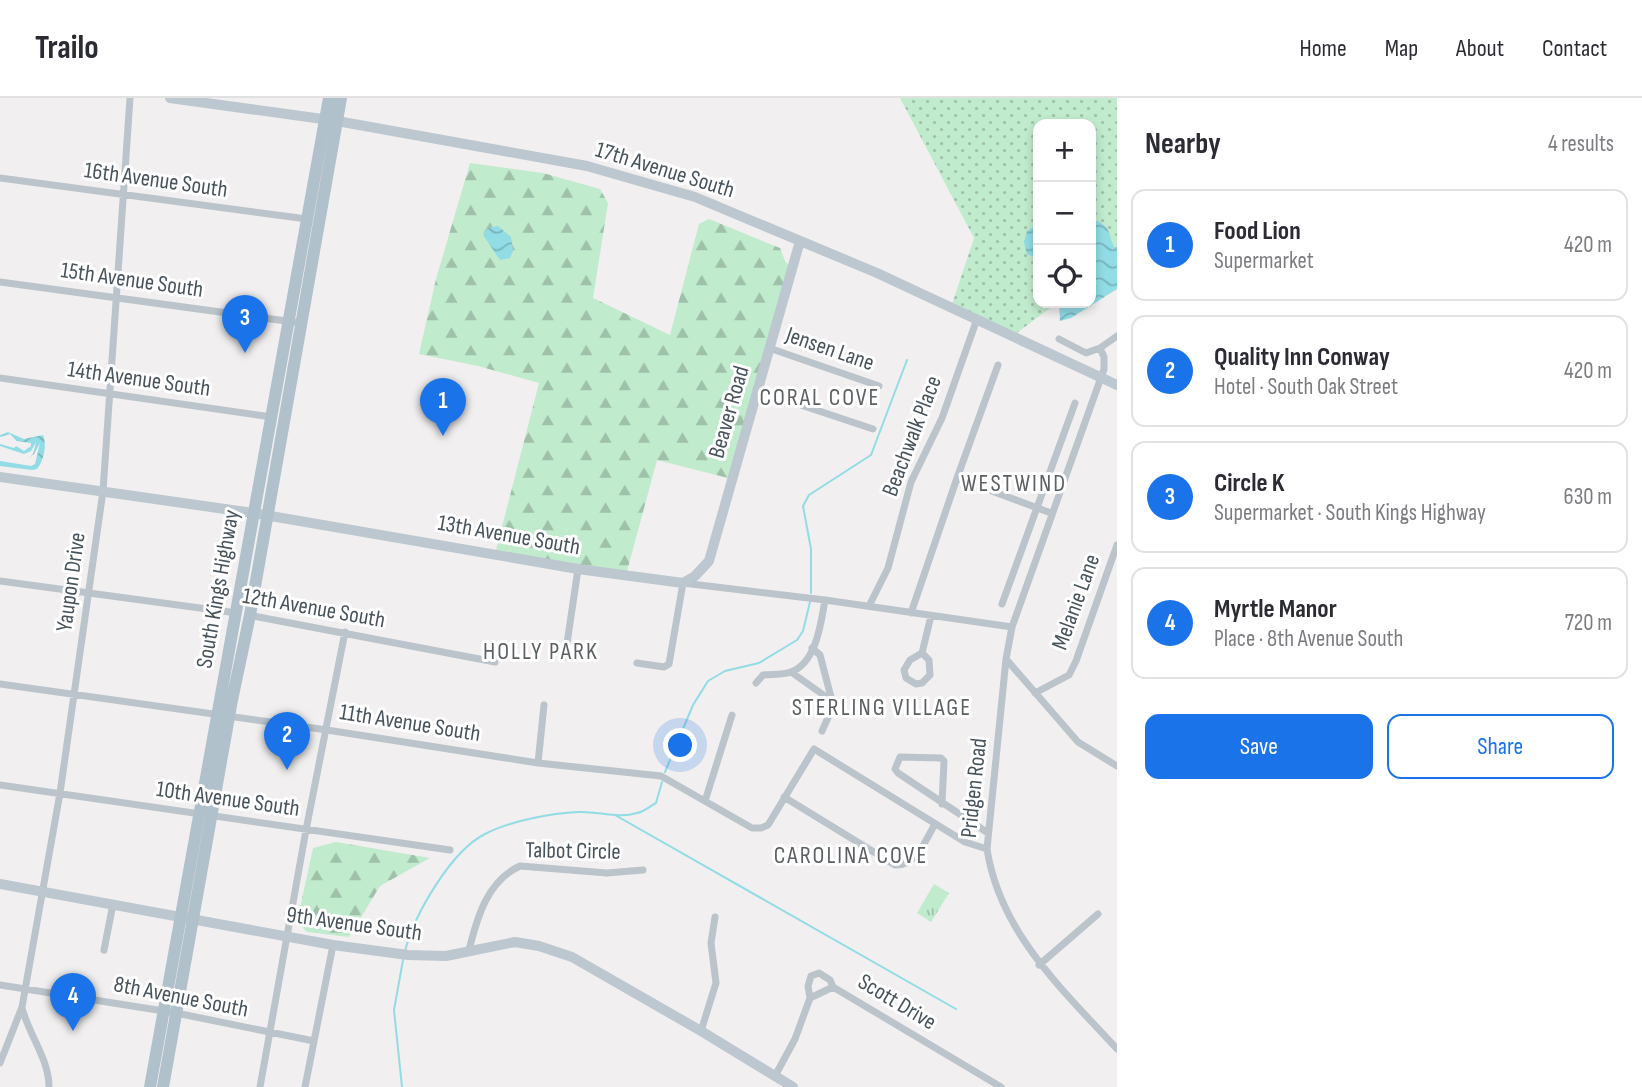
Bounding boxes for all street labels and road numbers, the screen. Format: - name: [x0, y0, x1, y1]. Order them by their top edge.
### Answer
- street label: 17th Avenue South: [592, 136, 738, 204]
- street label: 16th Avenue South: [83, 156, 229, 204]
- street label: 15th Avenue South: [59, 256, 205, 304]
- street label: Jensen Lane: [781, 321, 878, 377]
- street label: 14th Avenue South: [66, 355, 212, 403]
- street label: Beaver Road: [702, 363, 756, 461]
- street label: Beachwalk Place: [876, 372, 948, 500]
- street label: South Kings Highway: [190, 507, 246, 670]
- street label: 13th Avenue South: [436, 509, 582, 561]
- street label: Yaupon Drive: [50, 531, 92, 633]
- street label: Melanie Lane: [1046, 550, 1106, 654]
- street label: 12th Avenue South: [241, 582, 387, 634]
- street label: 11th Avenue South: [338, 698, 482, 748]
- street label: Pridgen Road: [955, 737, 993, 839]
- street label: 10th Avenue South: [154, 775, 302, 823]
- street label: Talbot Circle: [525, 836, 621, 866]
- street label: 9th Avenue South: [284, 901, 424, 947]
- street label: Scott Drive: [853, 968, 941, 1036]
- street label: 8th Avenue South: [111, 970, 251, 1024]

